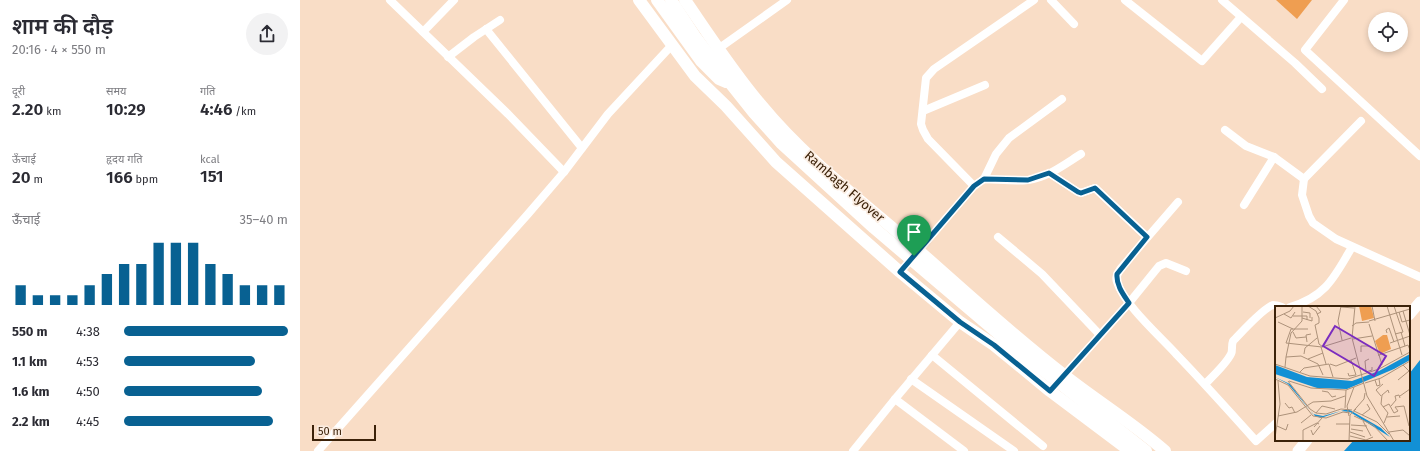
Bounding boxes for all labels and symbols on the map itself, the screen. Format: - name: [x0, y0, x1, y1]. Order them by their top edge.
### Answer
- street label: Rambagh Flyover: [802, 148, 888, 225]
- pin: [897, 215, 931, 256]
- inset map: [1275, 306, 1410, 441]
- scale bar: [312, 423, 376, 442]

